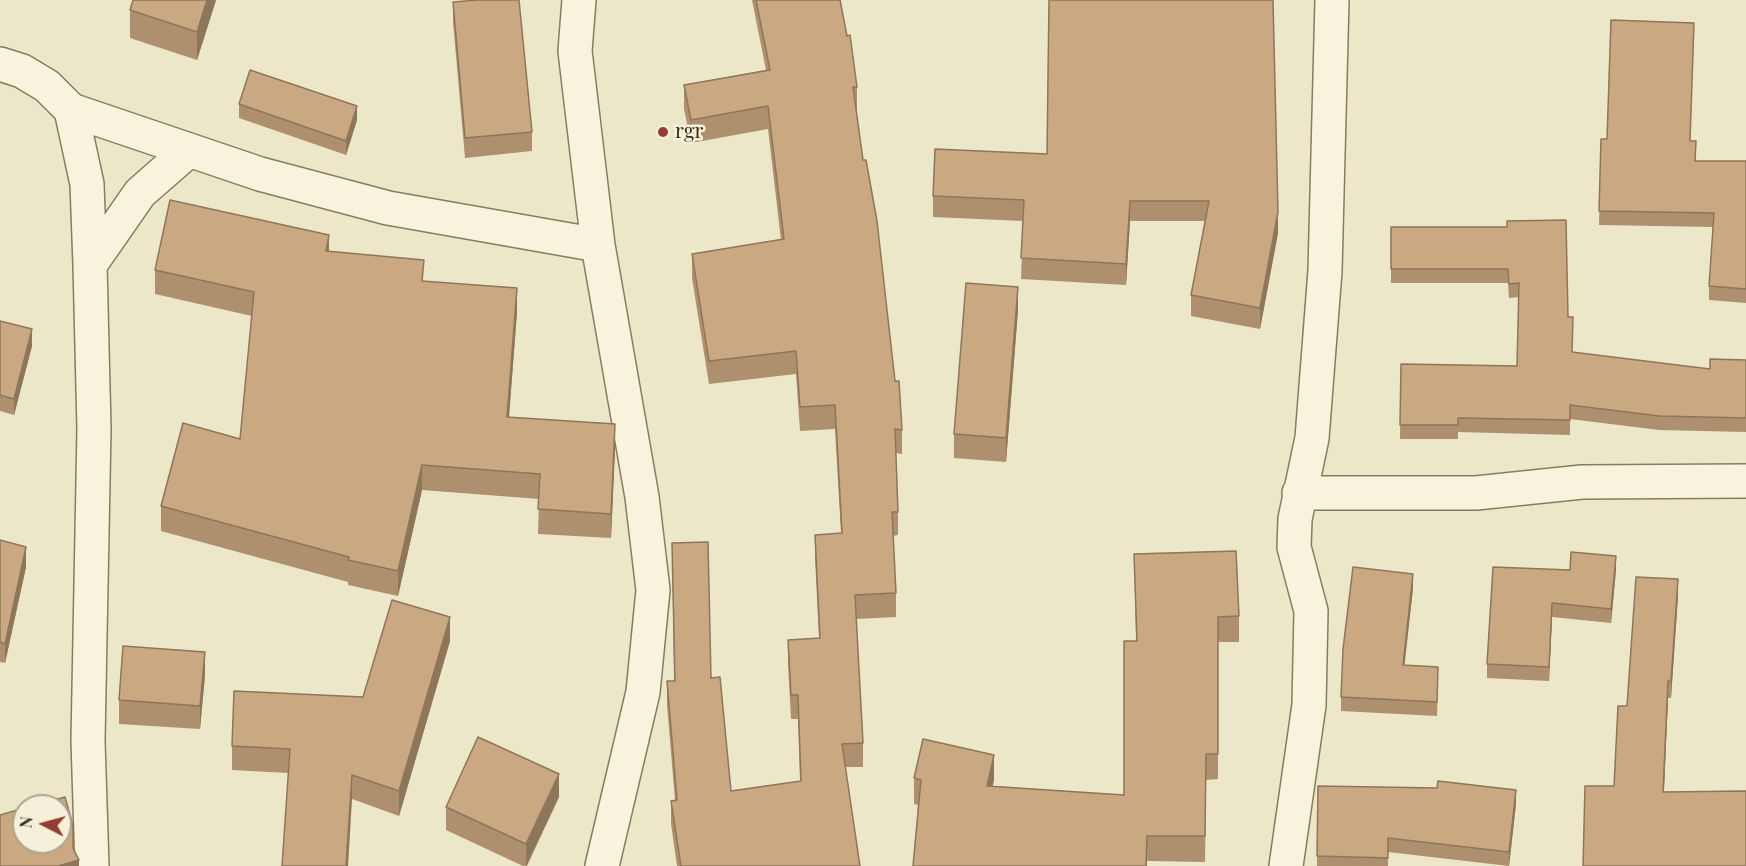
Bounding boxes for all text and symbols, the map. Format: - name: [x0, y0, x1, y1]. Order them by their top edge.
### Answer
- place label: rgr: [675, 120, 703, 144]
- marker: rgr: [656, 125, 670, 139]
- north arrow: [12, 794, 72, 854]
- text: N: [15, 815, 37, 829]

